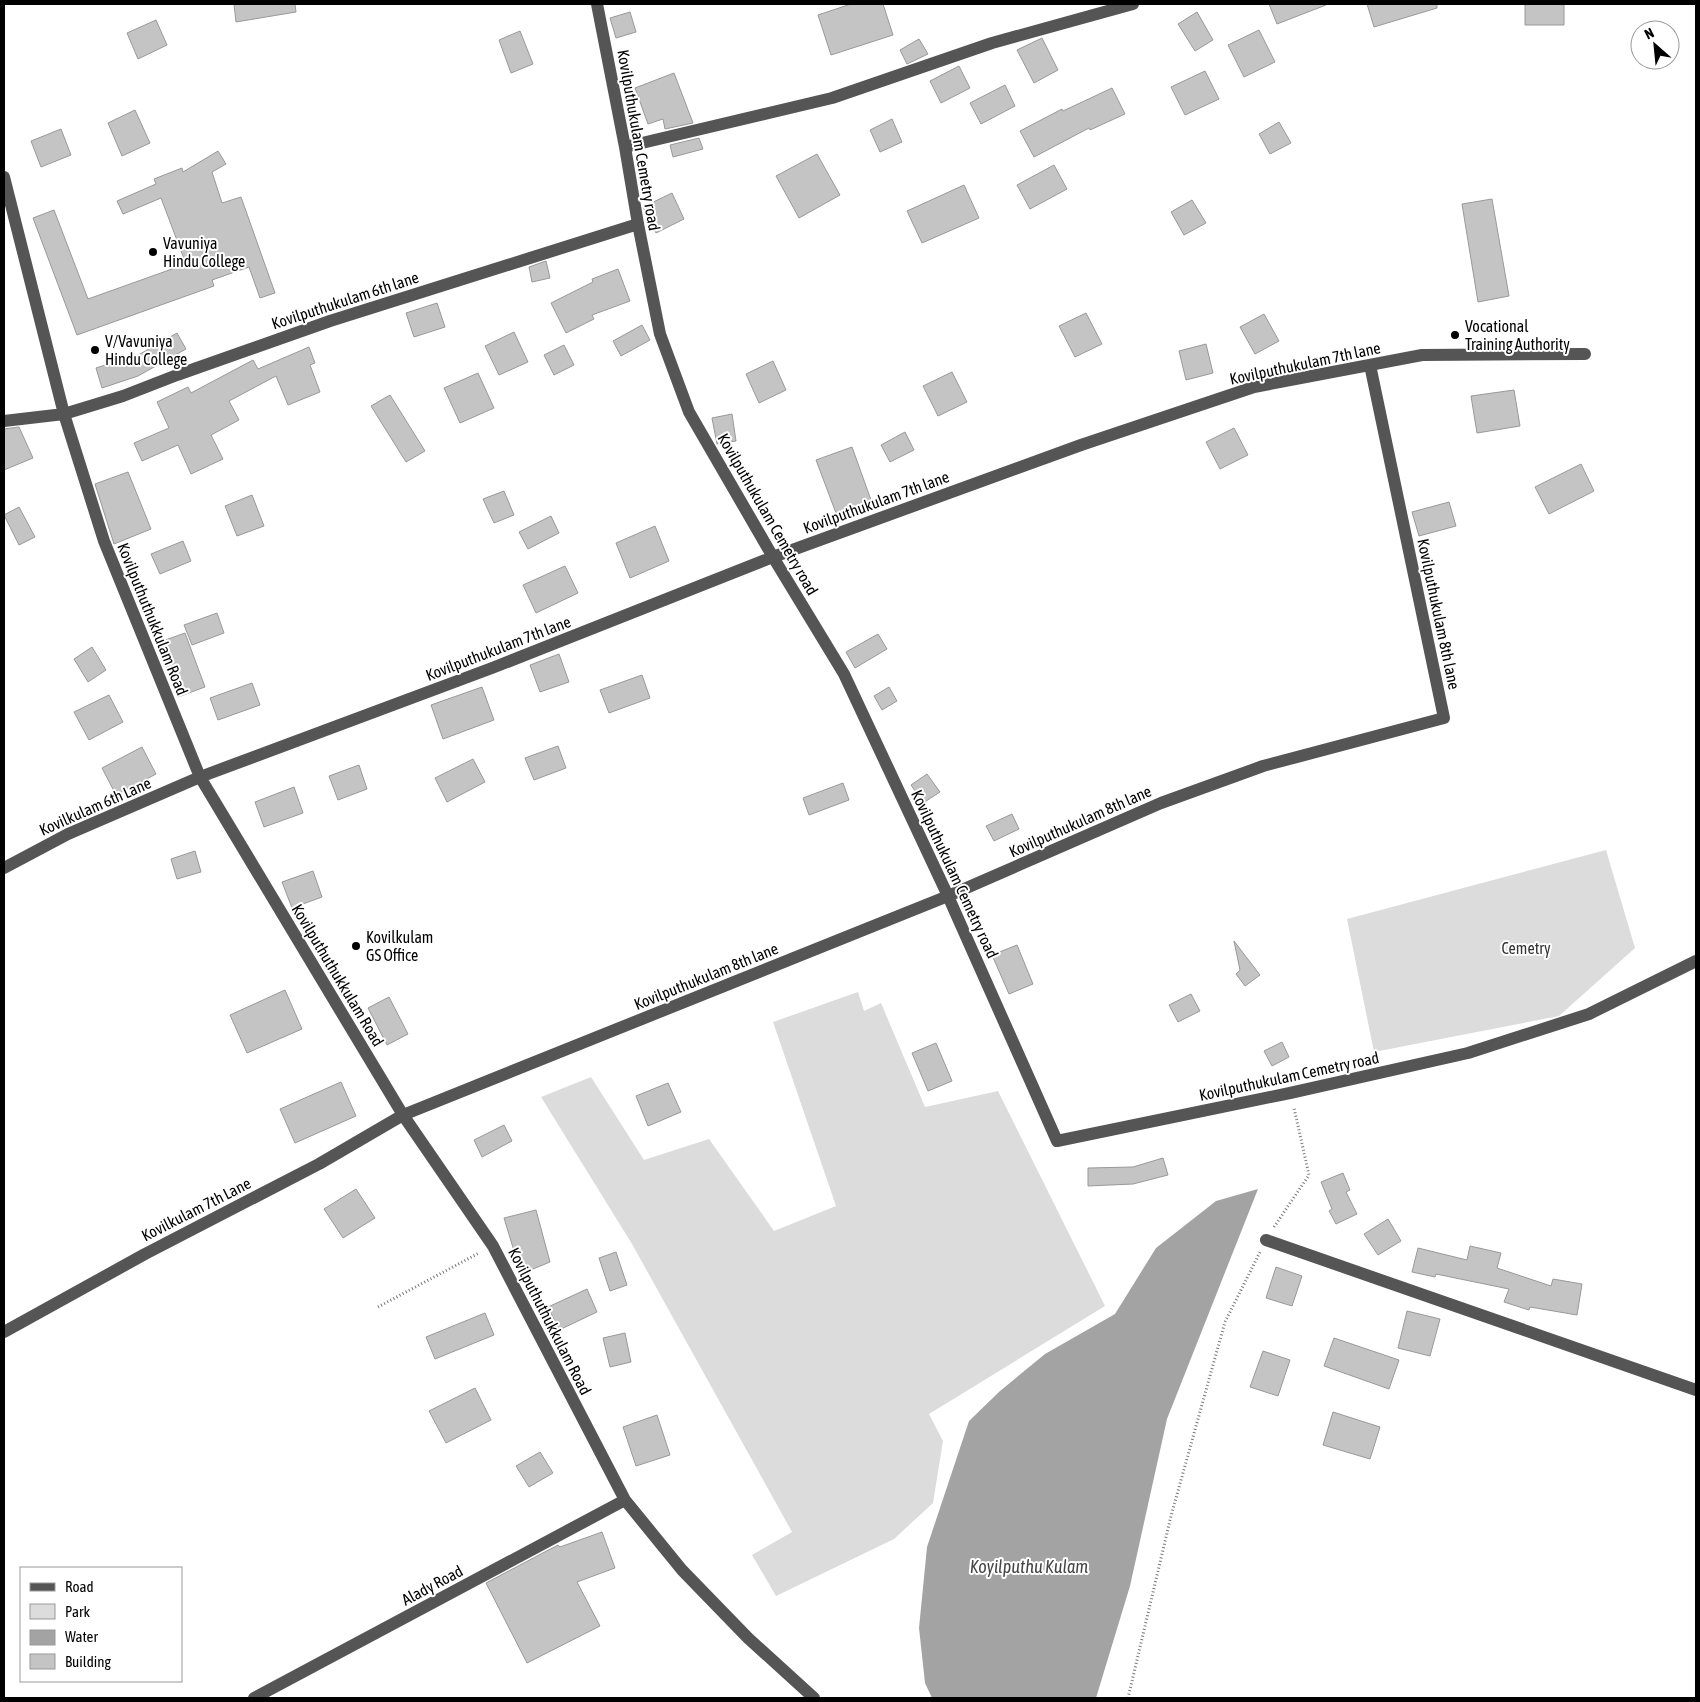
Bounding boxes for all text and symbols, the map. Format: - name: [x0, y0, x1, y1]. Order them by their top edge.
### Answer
- north arrow: [1630, 20, 1680, 70]
- text: N: [1642, 24, 1656, 42]
- street label: Kovilputhukulam Cemetry road: [613, 48, 664, 232]
- place label: Vavuniya Hindu College: [163, 234, 245, 271]
- marker: Vavuniya Hindu College: [147, 246, 159, 258]
- street label: Kovilputhukulam 6th lane: [269, 268, 421, 333]
- place label: Vocational Training Authority: [1465, 317, 1570, 354]
- marker: Vocational Training Authority: [1449, 329, 1461, 341]
- place label: V/Vavuniya Hindu College: [105, 332, 187, 369]
- street label: Kovilputhukulam 7th lane: [1228, 338, 1382, 389]
- marker: V/Vavuniya Hindu College: [89, 344, 101, 356]
- street label: Kovilputhukulam Cemetry road: [713, 430, 822, 598]
- street label: Kovilputhukulam 7th lane: [801, 467, 952, 538]
- street label: Kovilputhukulam 8th lane: [1413, 537, 1464, 691]
- street label: Kovilputhuthukkulam Road: [113, 540, 192, 698]
- street label: Kovilputhukulam 7th lane: [423, 612, 573, 685]
- street label: Kovilkulam 6th Lane: [36, 773, 154, 839]
- street label: Kovilputhukulam 8th lane: [1006, 782, 1154, 861]
- street label: Kovilputhukulam Cemetry road: [907, 787, 1002, 961]
- street label: Kovilputhuthukkulam Road: [288, 901, 388, 1050]
- place label: Kovilkulam GS Office: [366, 928, 433, 964]
- street label: Kovilputhukulam 8th lane: [631, 939, 781, 1014]
- park label: Cemetry: [1501, 939, 1551, 958]
- marker: Kovilkulam GS Office: [350, 940, 362, 952]
- street label: Kovilputhukulam Cemetry road: [1197, 1048, 1381, 1105]
- street label: Kovilkulam 7th Lane: [138, 1174, 254, 1244]
- street label: Kovilputhuthukkulam Road: [504, 1244, 595, 1398]
- water label: Koyilputhu Kulam: [970, 1556, 1088, 1577]
- street label: Alady Road: [398, 1561, 466, 1609]
- legend: [20, 1567, 182, 1682]
- text: Road: [65, 1578, 94, 1595]
- text: Park: [65, 1603, 90, 1620]
- text: Water: [65, 1628, 98, 1645]
- text: Building: [65, 1653, 111, 1670]

